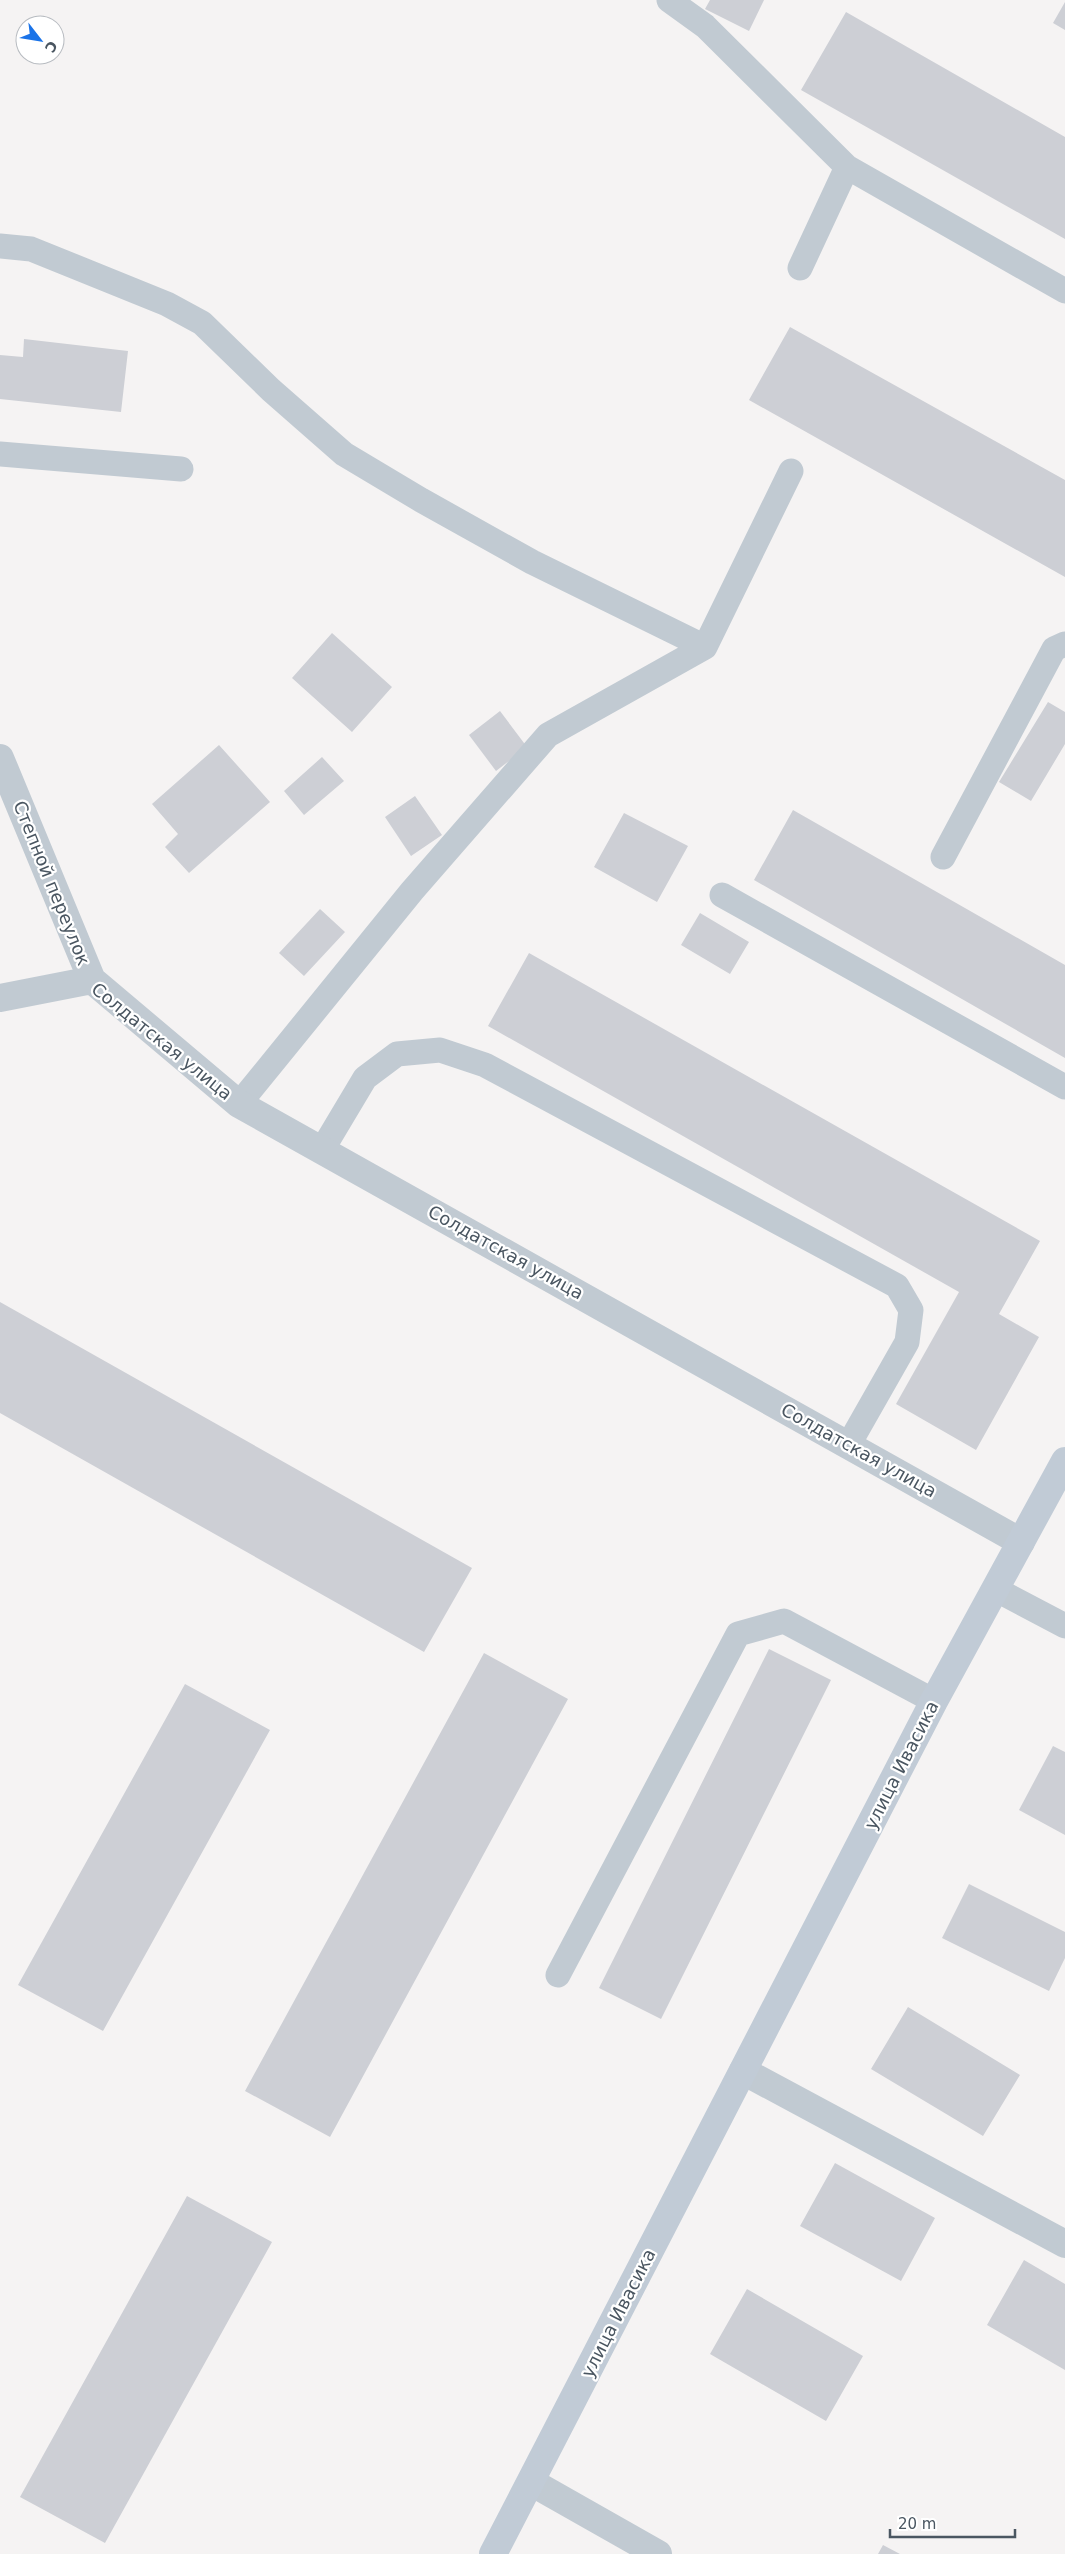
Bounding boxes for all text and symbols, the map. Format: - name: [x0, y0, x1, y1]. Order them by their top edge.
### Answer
- north arrow: [15, 15, 65, 65]
- text: С: [42, 38, 61, 55]
- street label: Степной переулок: [9, 798, 95, 968]
- street label: Солдатская улица: [88, 978, 236, 1104]
- street label: Солдатская улица: [425, 1201, 587, 1303]
- street label: Солдатская улица: [778, 1399, 940, 1501]
- street label: улица Ивасика: [860, 1697, 942, 1833]
- street label: улица Ивасика: [577, 2245, 659, 2381]
- scale bar: [890, 2506, 1015, 2538]
- text: 20 m: [898, 2515, 936, 2533]

